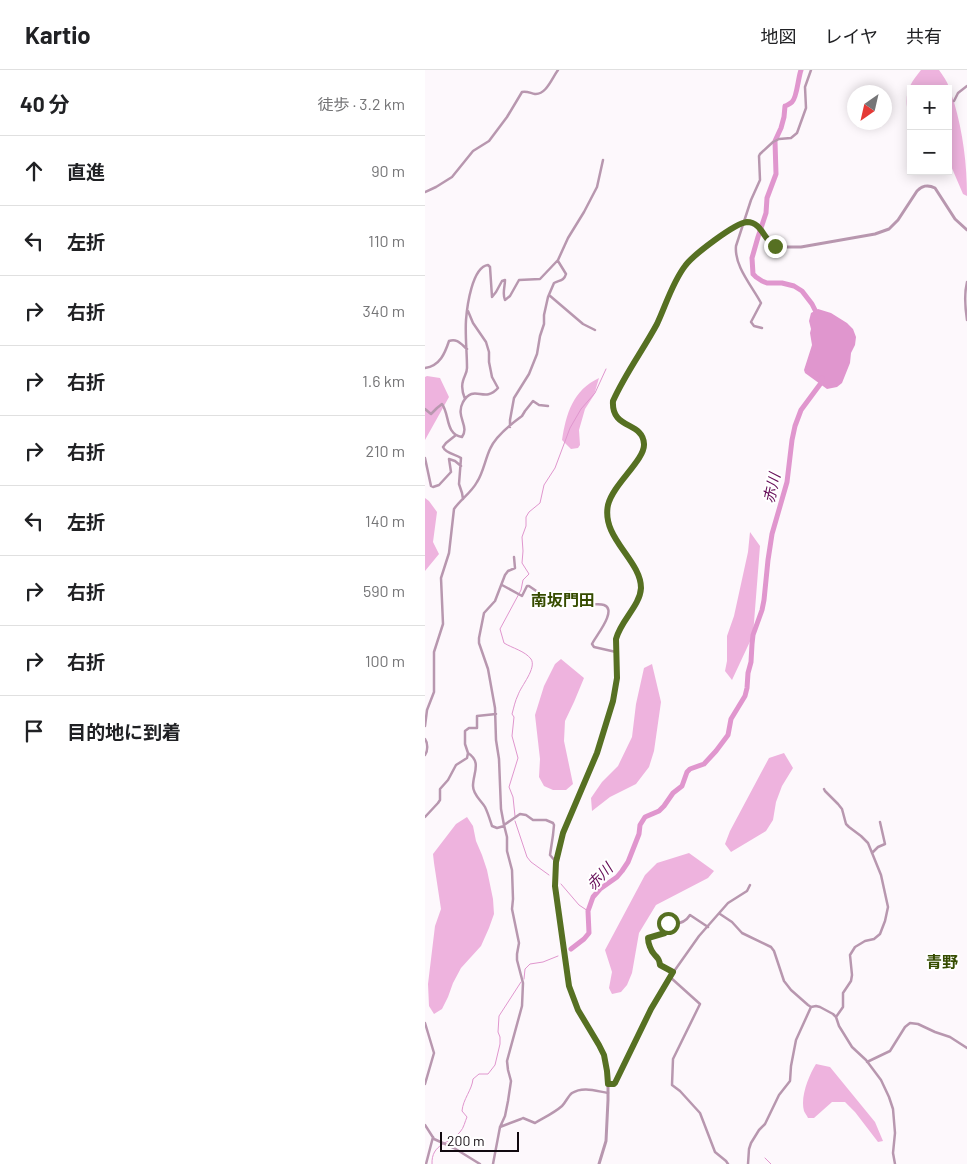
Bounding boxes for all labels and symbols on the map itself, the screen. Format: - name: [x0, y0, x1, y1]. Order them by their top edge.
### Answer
- north arrow: [847, 85, 892, 130]
- route end: [764, 235, 787, 258]
- water label: 赤川: [759, 469, 784, 505]
- district label: 南坂門田: [531, 590, 595, 609]
- water label: 赤川: [582, 858, 617, 893]
- route start: [657, 912, 680, 935]
- district label: 青野: [926, 952, 958, 971]
- scale bar: [440, 1129, 519, 1152]

